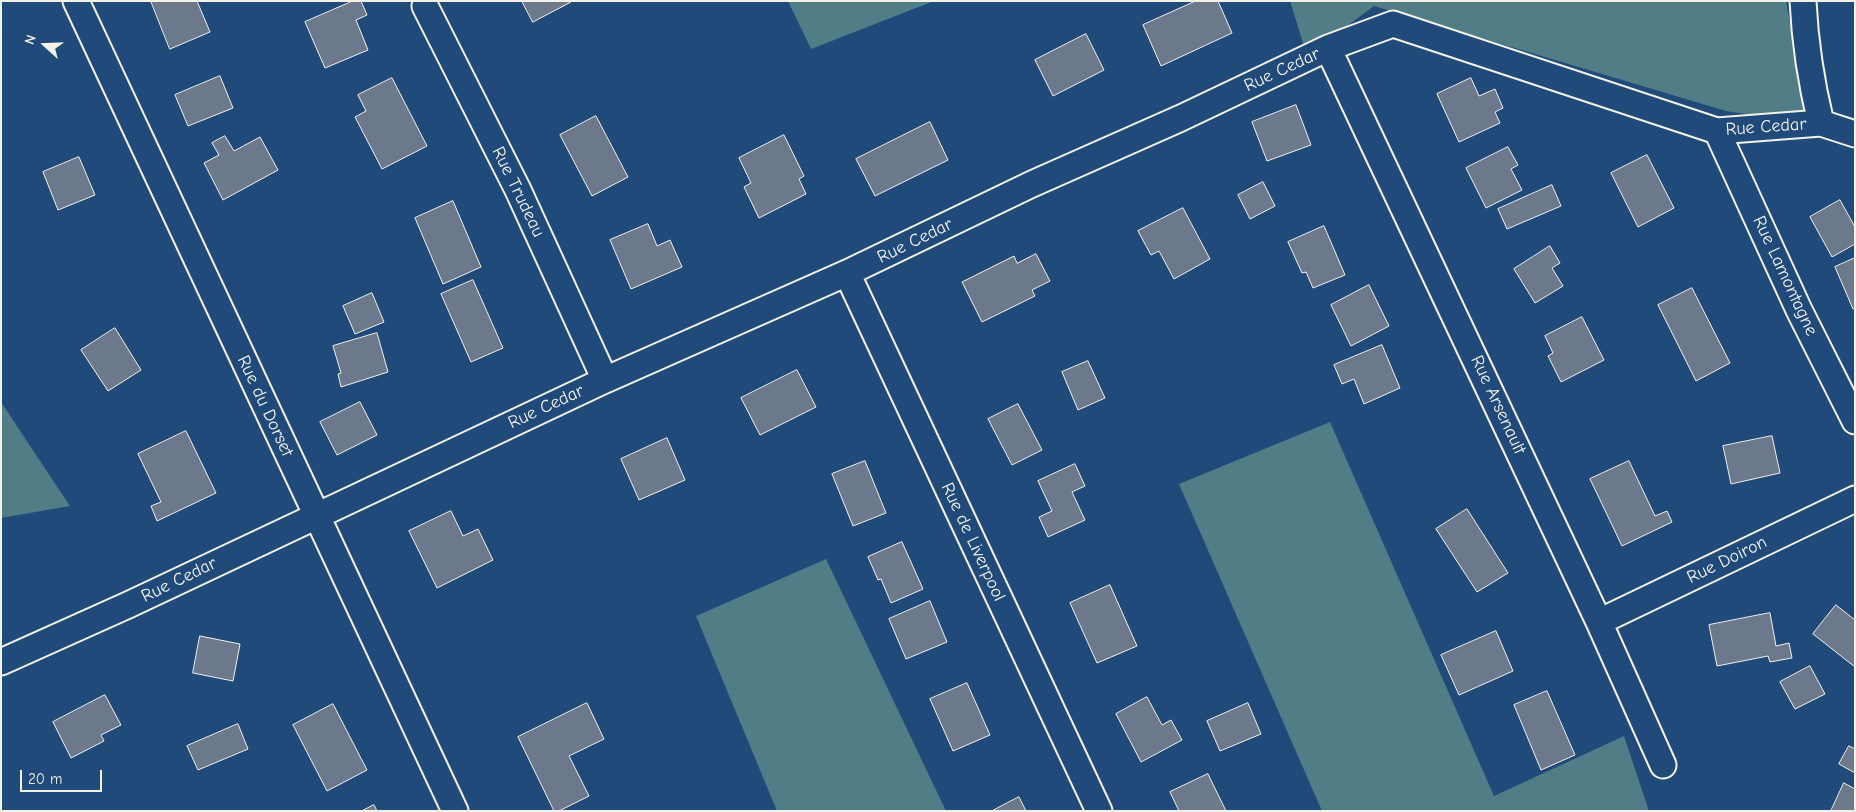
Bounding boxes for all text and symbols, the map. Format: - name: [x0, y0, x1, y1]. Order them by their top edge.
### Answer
- north arrow: [20, 20, 70, 70]
- text: N: [21, 33, 40, 47]
- street label: Rue Cedar: [1241, 43, 1323, 97]
- street label: Rue Cedar: [1725, 113, 1807, 141]
- street label: Rue Trudeau: [487, 143, 549, 241]
- street label: Rue Lamontagne: [1748, 213, 1822, 339]
- street label: Rue Cedar: [874, 214, 956, 268]
- street label: Rue du Dorset: [232, 352, 298, 460]
- street label: Rue Arsenault: [1466, 352, 1530, 458]
- street label: Rue Cedar: [505, 380, 587, 434]
- street label: Rue de Liverpool: [936, 479, 1010, 605]
- street label: Rue Doiron: [1684, 531, 1770, 589]
- street label: Rue Cedar: [138, 553, 220, 607]
- scale bar: [22, 760, 105, 792]
- text: 20 m: [28, 770, 62, 788]

